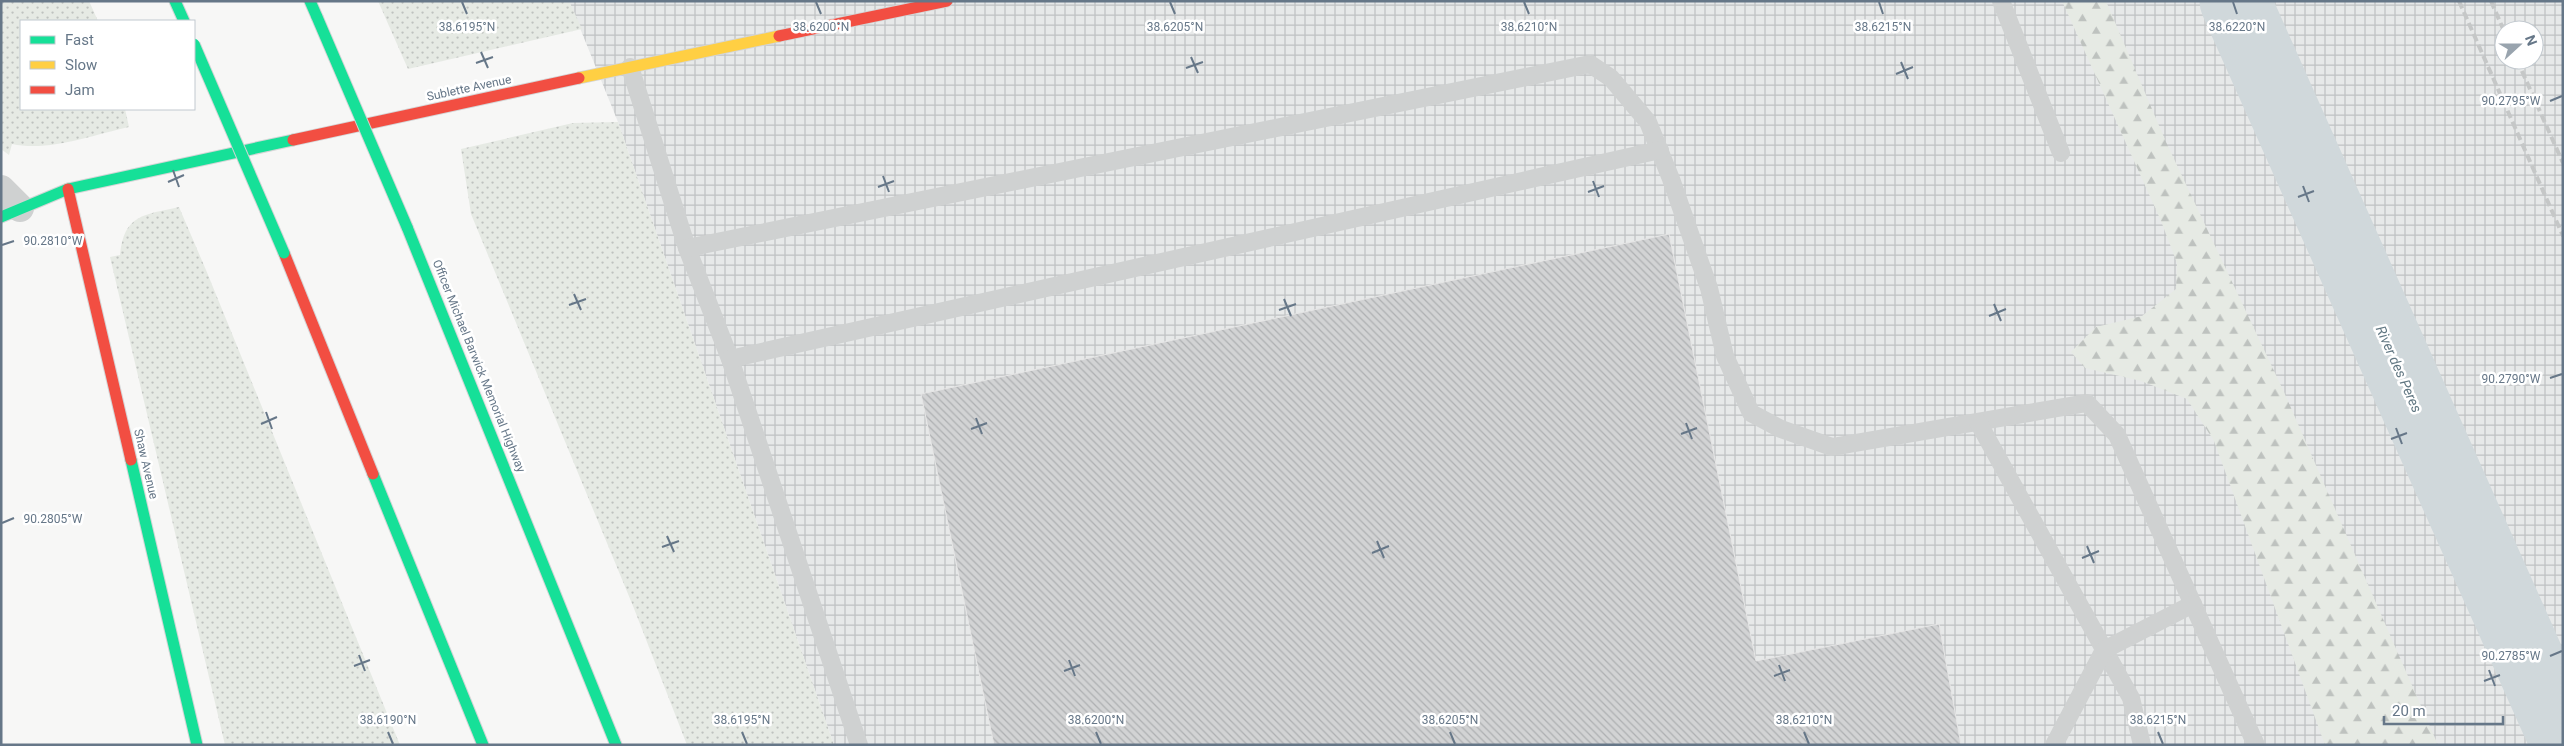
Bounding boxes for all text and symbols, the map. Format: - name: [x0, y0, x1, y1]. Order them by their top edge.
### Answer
- legend: [20, 20, 195, 110]
- text: 38.6195°N: [439, 20, 495, 34]
- text: 38.6200°N: [793, 20, 849, 34]
- text: 38.6205°N: [1147, 20, 1203, 34]
- text: 38.6210°N: [1501, 20, 1557, 34]
- text: 38.6215°N: [1855, 20, 1911, 34]
- text: 38.6220°N: [2209, 20, 2265, 34]
- north arrow: [2494, 20, 2544, 70]
- text: Fast: [65, 31, 94, 49]
- text: N: [2522, 33, 2540, 48]
- text: Slow: [65, 56, 97, 74]
- street label: Sublette Avenue: [425, 72, 513, 104]
- text: Jam: [65, 81, 95, 99]
- text: 90.2795°W: [2482, 94, 2541, 108]
- text: 90.2810°W: [24, 234, 83, 248]
- street label: Officer Michael Barwick Memorial Highway: [430, 258, 528, 475]
- water label: River des Peres: [2373, 323, 2425, 415]
- text: 90.2790°W: [2482, 372, 2541, 386]
- street label: Shaw Avenue: [131, 428, 161, 500]
- text: 90.2805°W: [24, 512, 83, 526]
- text: 90.2785°W: [2482, 649, 2541, 663]
- scale bar: [2384, 694, 2503, 726]
- text: 20 m: [2392, 702, 2426, 720]
- text: 38.6190°N: [360, 713, 416, 727]
- text: 38.6195°N: [714, 713, 770, 727]
- text: 38.6200°N: [1068, 713, 1124, 727]
- text: 38.6205°N: [1422, 713, 1478, 727]
- text: 38.6210°N: [1776, 713, 1832, 727]
- text: 38.6215°N: [2130, 713, 2186, 727]

